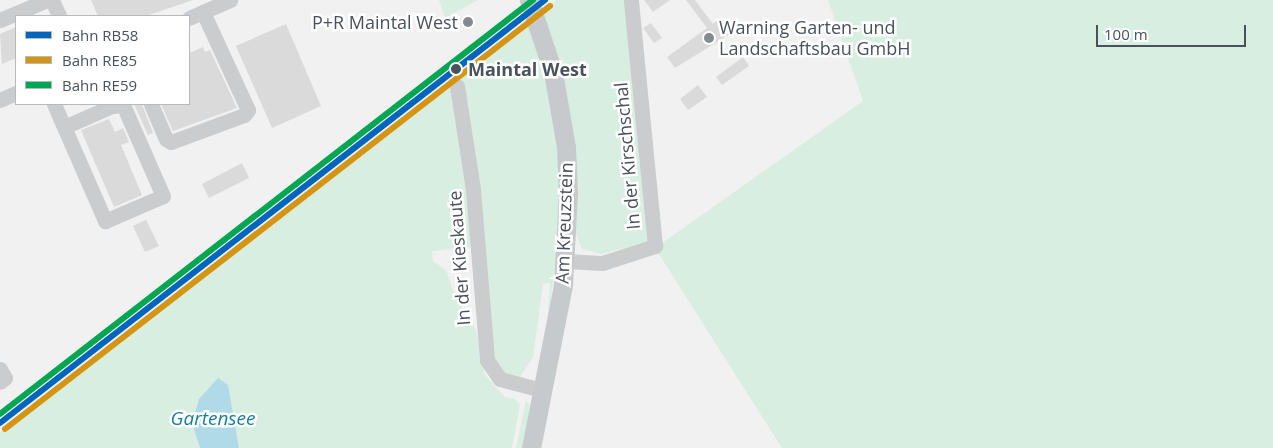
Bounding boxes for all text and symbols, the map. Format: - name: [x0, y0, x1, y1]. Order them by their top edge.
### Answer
- place label: P+R Maintal West: [312, 11, 458, 33]
- legend: [15, 15, 190, 105]
- scale bar: [1098, 15, 1248, 47]
- marker: P+R Maintal West: [462, 16, 474, 28]
- place label: Warning Garten- und Landschaftsbau GmbH: [719, 17, 911, 59]
- text: 100 m: [1104, 24, 1148, 44]
- text: Bahn RB58: [62, 25, 138, 45]
- marker: Warning Garten- und Landschaftsbau GmbH: [703, 32, 715, 44]
- text: Bahn RE85: [62, 50, 137, 70]
- place label: Maintal West: [468, 58, 587, 80]
- marker: Maintal West: [448, 61, 464, 77]
- text: Bahn RE59: [62, 75, 137, 95]
- street label: In der Kirschschal: [610, 81, 644, 231]
- street label: Am Kreuzstein: [551, 162, 577, 284]
- street label: In der Kieskaute: [444, 190, 474, 326]
- water label: Gartensee: [171, 408, 255, 430]

